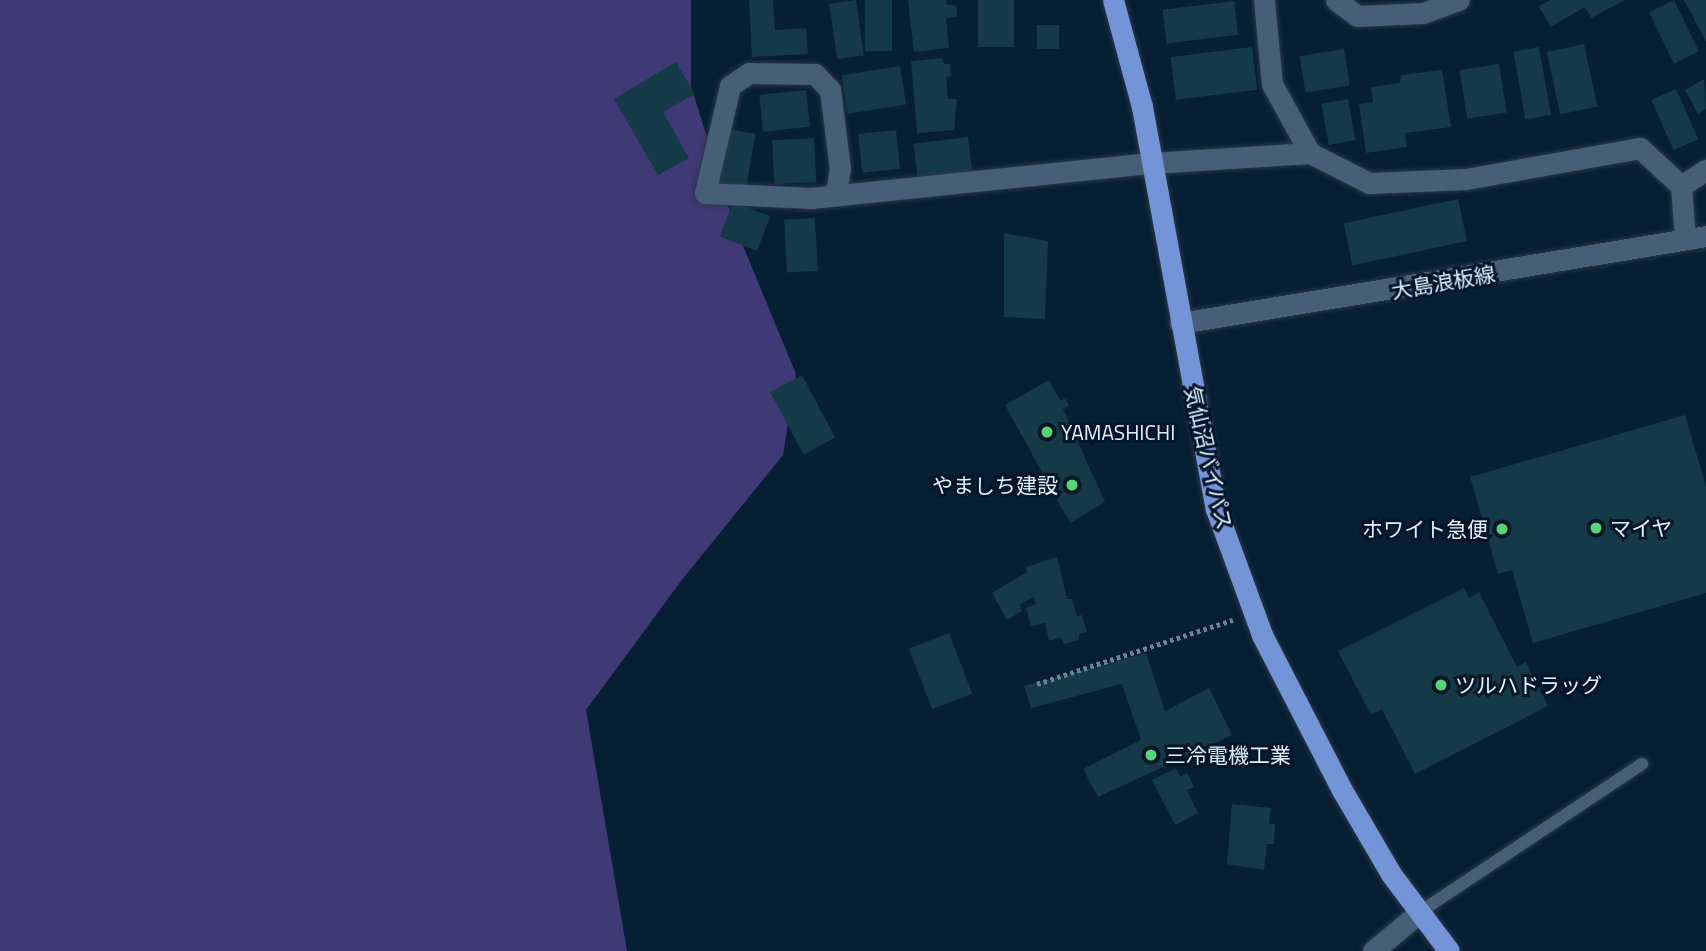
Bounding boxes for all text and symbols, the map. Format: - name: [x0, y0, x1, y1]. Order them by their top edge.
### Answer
- street label: 大島浪板線: [1389, 260, 1497, 304]
- street label: 気仙沼バイパス: [1180, 384, 1238, 532]
- place label: YAMASHICHI: [1061, 419, 1175, 445]
- marker: YAMASHICHI: [1039, 424, 1055, 440]
- place label: やましち建設: [932, 472, 1058, 498]
- marker: やましち建設: [1064, 477, 1080, 493]
- place label: マイヤ: [1610, 515, 1673, 541]
- place label: ホワイト急便: [1362, 516, 1488, 542]
- marker: マイヤ: [1588, 520, 1604, 536]
- marker: ホワイト急便: [1494, 521, 1510, 537]
- place label: ツルハドラッグ: [1455, 672, 1602, 698]
- marker: ツルハドラッグ: [1433, 677, 1449, 693]
- place label: 三冷電機工業: [1165, 742, 1291, 768]
- marker: 三冷電機工業: [1143, 747, 1159, 763]

